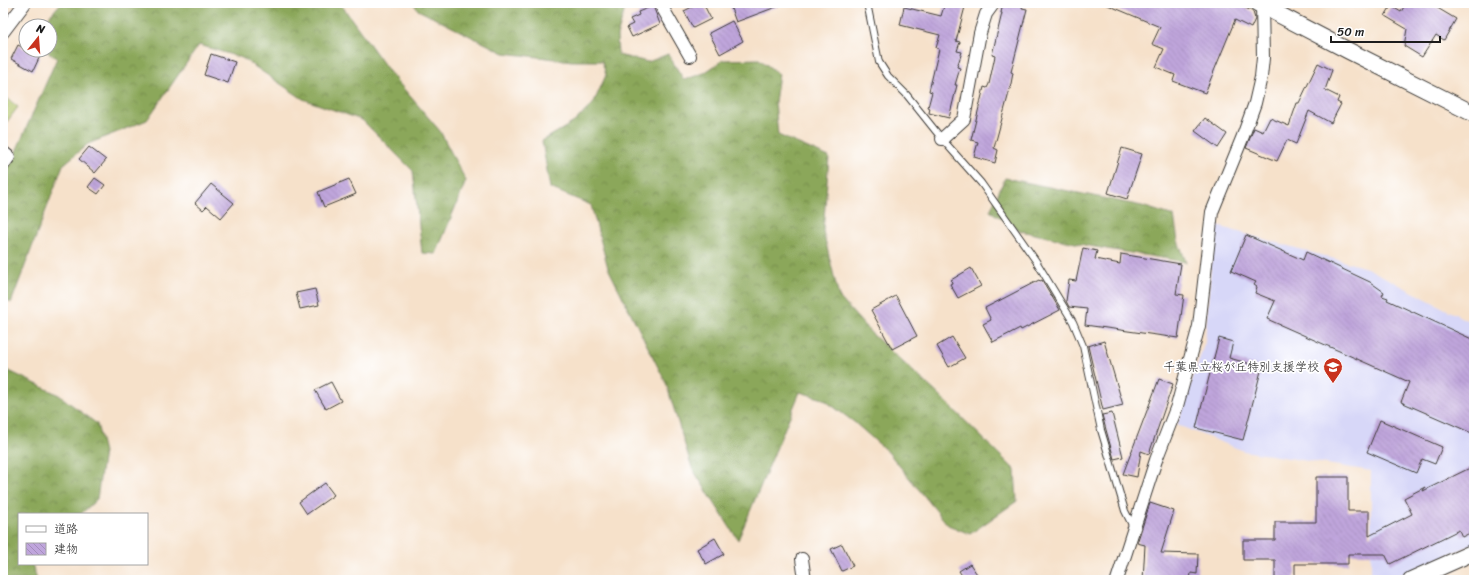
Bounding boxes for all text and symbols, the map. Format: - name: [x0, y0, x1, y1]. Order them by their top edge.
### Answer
- north arrow: [18, 18, 58, 58]
- text: N: [33, 18, 48, 39]
- scale bar: [1331, 18, 1440, 44]
- text: 50 m: [1337, 21, 1364, 43]
- place label: 千葉県立桜が丘特別支援学校: [1163, 356, 1319, 378]
- school or university icon: 千葉県立桜が丘特別支援学校: [1322, 356, 1344, 384]
- legend: [18, 513, 148, 565]
- text: 道路: [54, 518, 78, 540]
- text: 建物: [54, 538, 78, 560]

